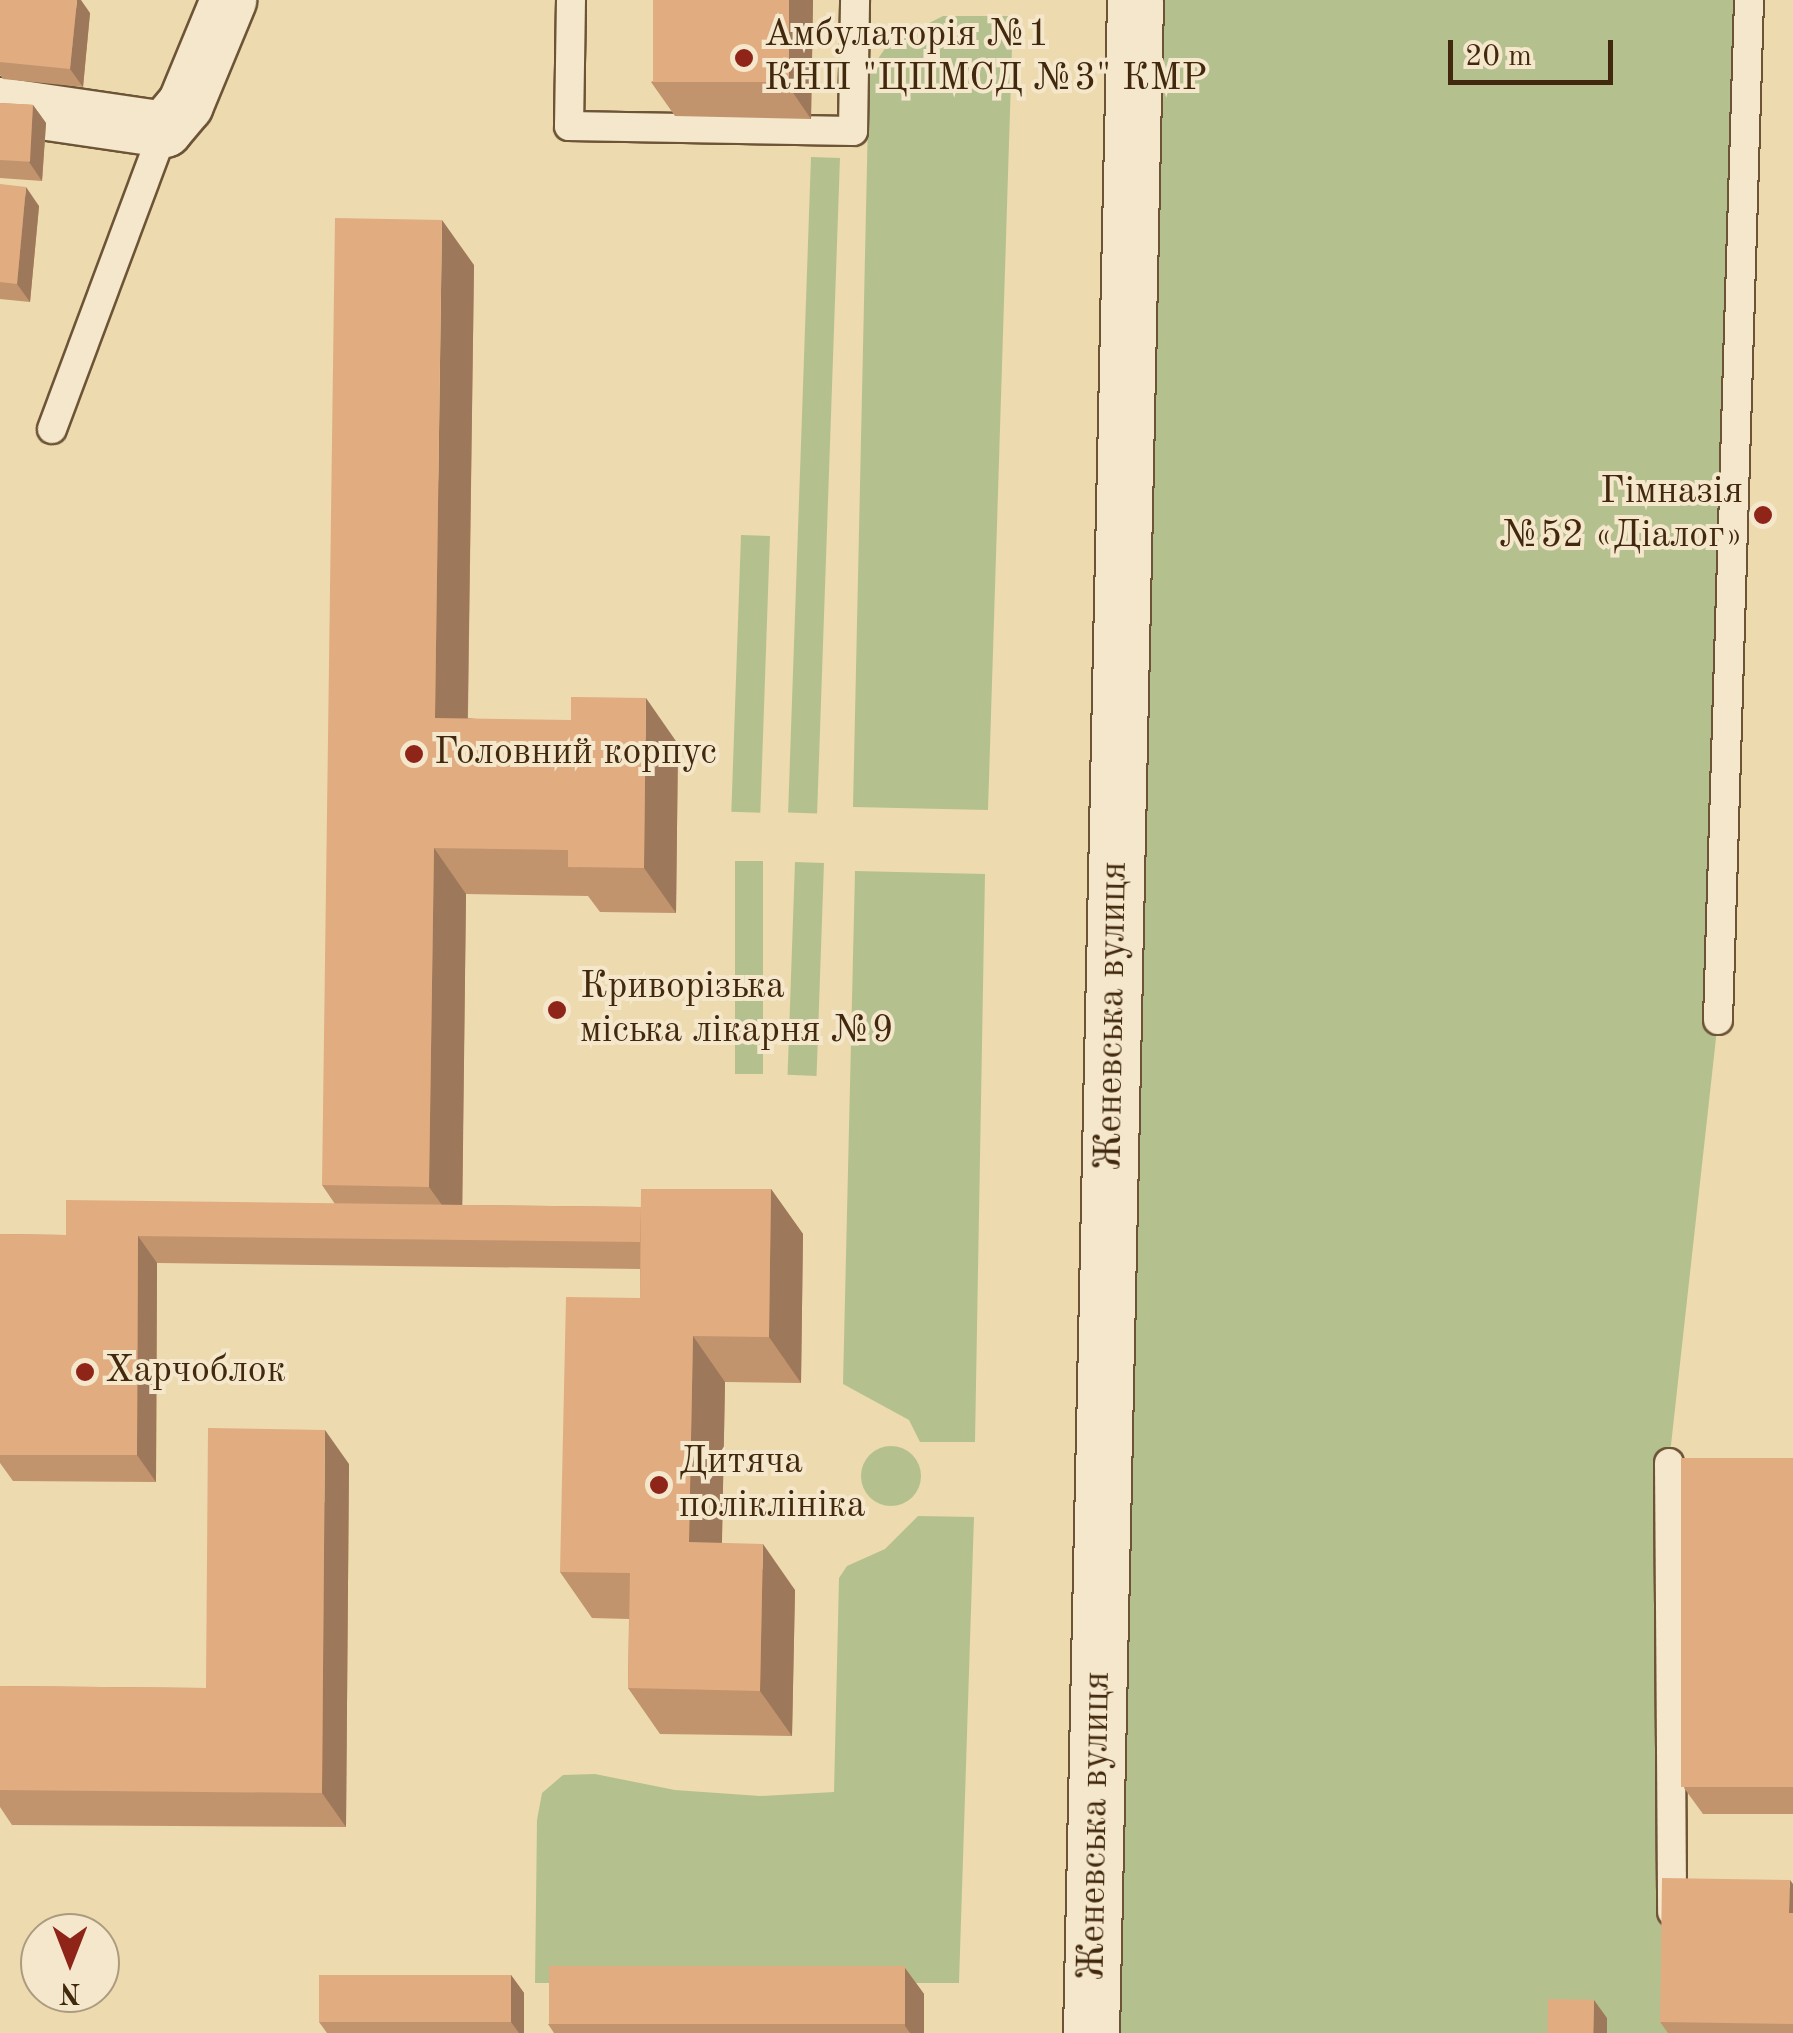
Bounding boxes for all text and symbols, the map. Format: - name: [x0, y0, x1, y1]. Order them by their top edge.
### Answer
- place label: Амбулаторія №1 КНП "ЦПМСД №3" КМР: [764, 13, 1207, 102]
- scale bar: [1453, 20, 1618, 82]
- text: 20 m: [1465, 42, 1532, 72]
- marker: Амбулаторія №1 КНП "ЦПМСД №3" КМР: [733, 47, 755, 69]
- place label: Гімназія №52 «Діалог»: [1499, 470, 1743, 560]
- marker: Гімназія №52 «Діалог»: [1752, 504, 1774, 526]
- place label: Головний корпус: [434, 731, 717, 777]
- marker: Головний корпус: [403, 743, 425, 765]
- street label: Женевська вулиця: [1088, 861, 1138, 1171]
- place label: Криворізька міська лікарня №9: [580, 965, 894, 1054]
- marker: Криворізька міська лікарня №9: [544, 997, 570, 1023]
- place label: Харчоблок: [105, 1349, 286, 1395]
- marker: Харчоблок: [74, 1361, 96, 1383]
- place label: Дитяча поліклініка: [679, 1440, 866, 1530]
- marker: Дитяча поліклініка: [648, 1474, 670, 1496]
- street label: Женевська вулиця: [1071, 1671, 1121, 1981]
- north arrow: [20, 1913, 120, 2013]
- text: N: [59, 1977, 81, 2005]

